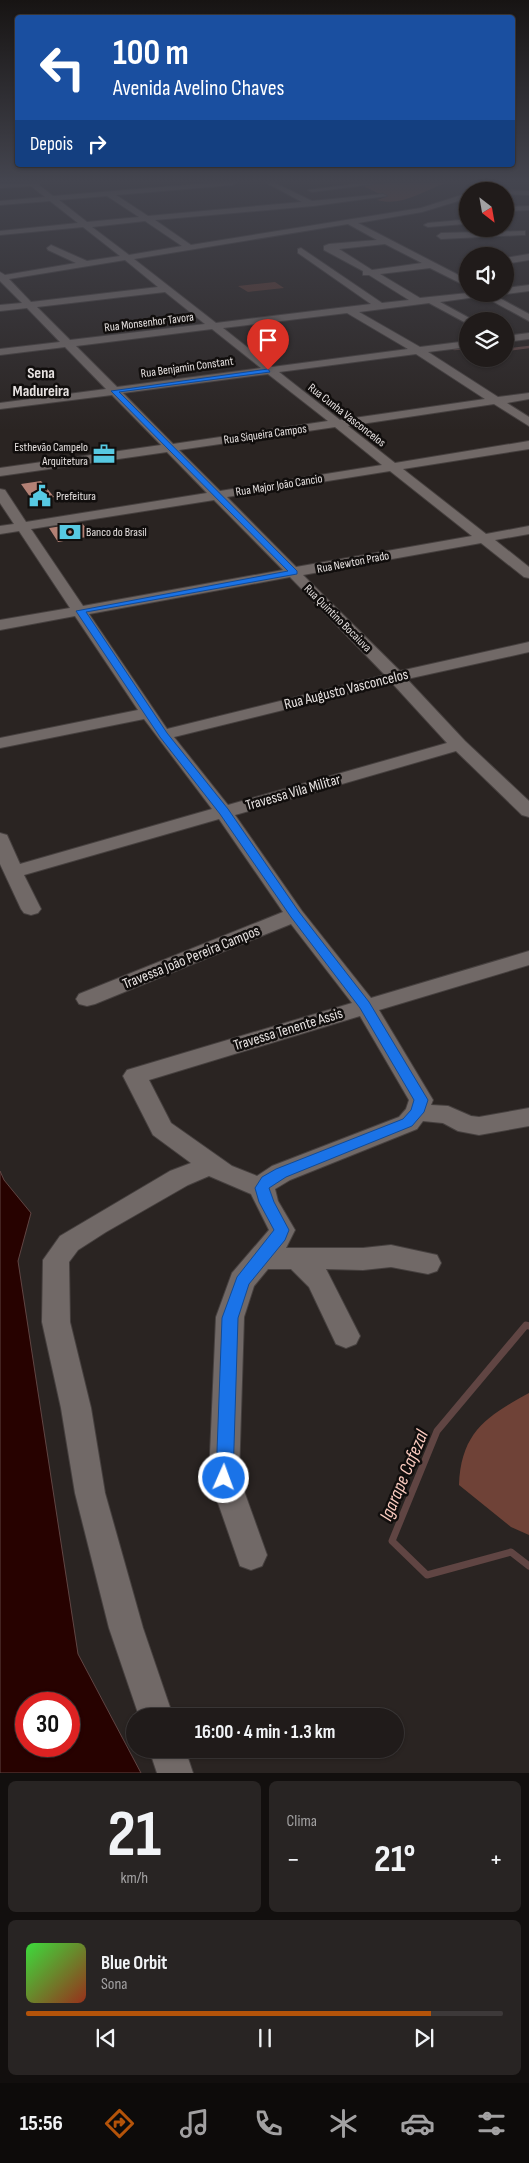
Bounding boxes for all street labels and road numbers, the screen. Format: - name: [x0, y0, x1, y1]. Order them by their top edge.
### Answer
- street label: Rua Monsenhor Tavora: [103, 310, 195, 335]
- street label: Rua Benjamin Constant: [140, 354, 235, 381]
- street label: Rua Cunha Vasconcelos: [305, 380, 389, 450]
- street label: Rua Siqueira Campos: [223, 421, 307, 448]
- street label: Rua Major João Cancio: [235, 471, 324, 500]
- street label: Rua Newton Prado: [316, 548, 390, 577]
- street label: Rua Quintino Bocaiuva: [301, 581, 375, 655]
- street label: Rua Augusto Vasconcelos: [282, 665, 410, 714]
- street label: Travessa Vila Militar: [244, 770, 343, 815]
- street label: Travessa João Pereira Campos: [120, 921, 263, 994]
- street label: Travessa Tenente Assis: [231, 1004, 345, 1055]

